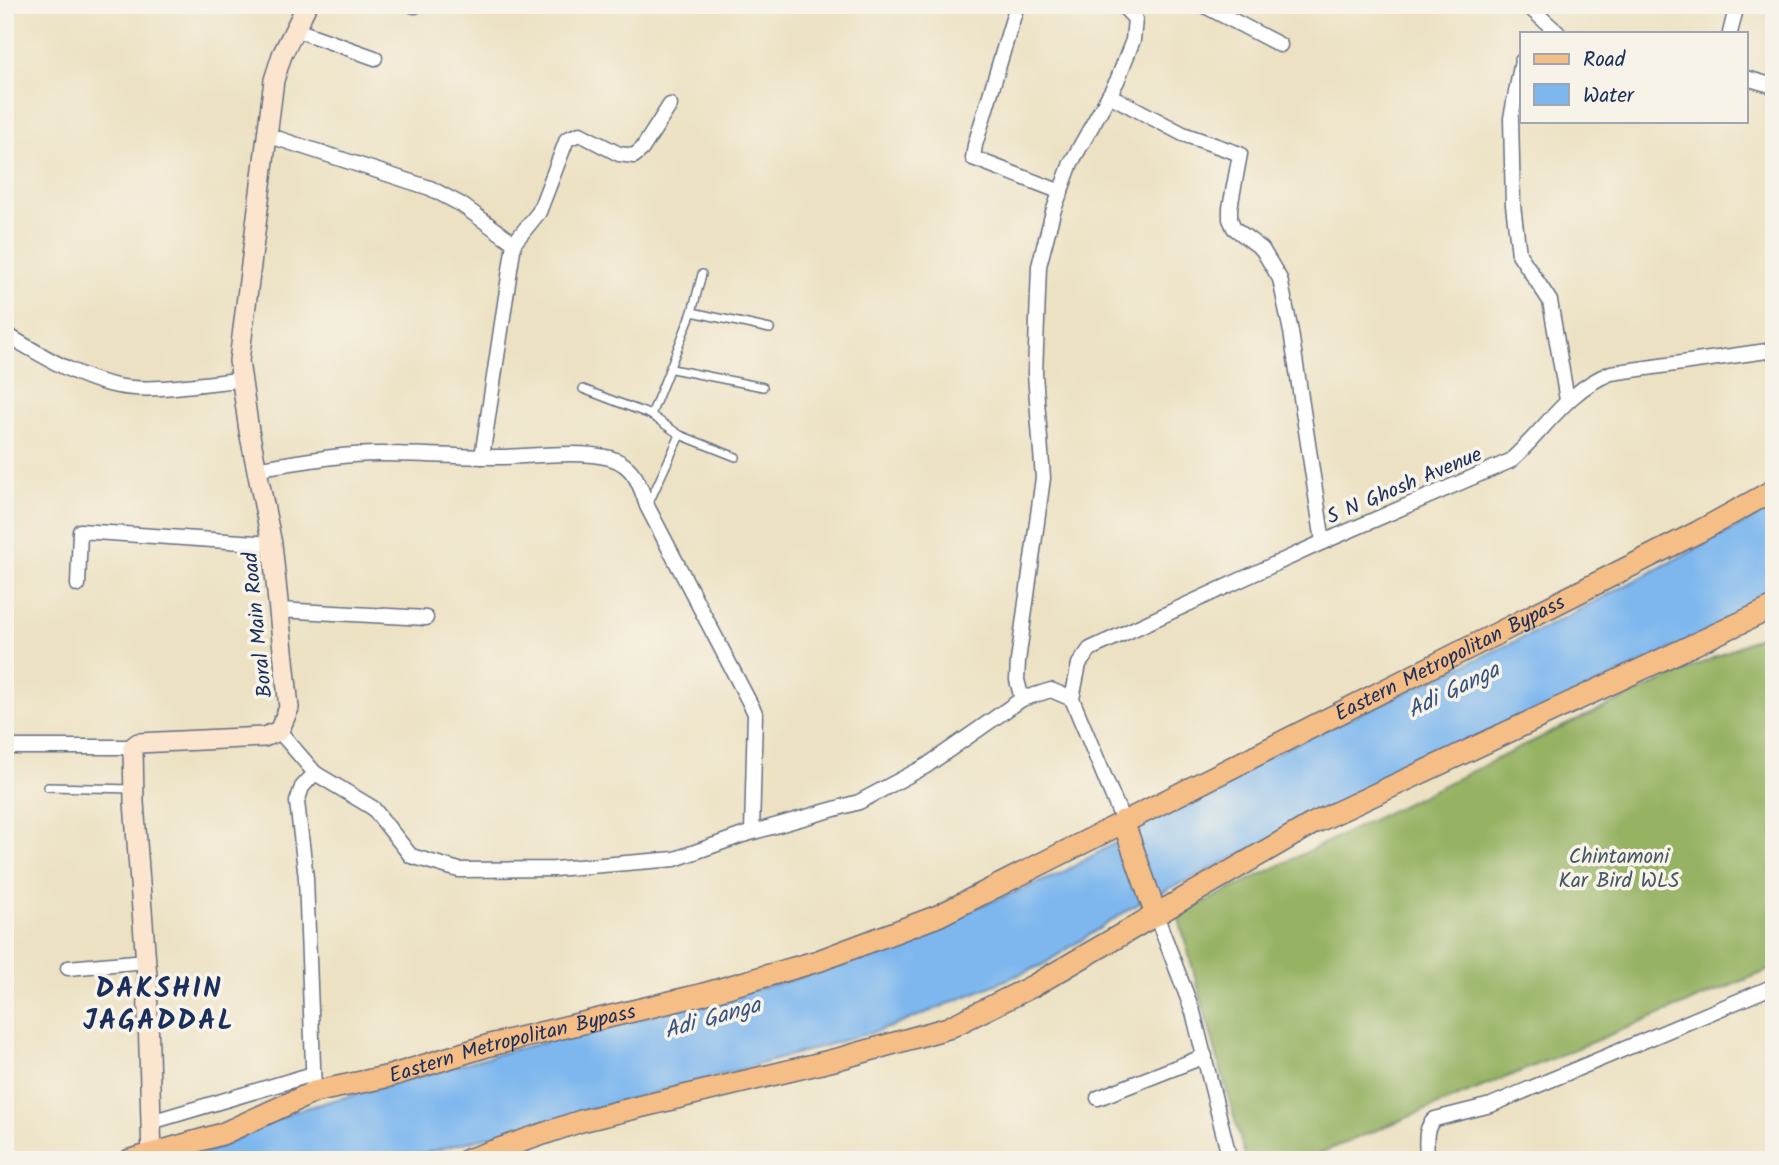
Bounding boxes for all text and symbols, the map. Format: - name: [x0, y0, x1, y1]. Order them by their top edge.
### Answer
- legend: [1520, 32, 1748, 122]
- text: Road: [1583, 44, 1626, 77]
- text: Water: [1583, 80, 1635, 113]
- street label: S N Ghosh Avenue: [1322, 438, 1488, 534]
- street label: Boral Main Road: [234, 550, 283, 699]
- street label: Eastern Metropolitan Bypass: [1329, 587, 1571, 731]
- water label: Adi Ganga: [1402, 652, 1508, 729]
- park label: Chintamoni Kar Bird WLS: [1559, 841, 1679, 898]
- district label: DAKSHIN JAGADDAL: [83, 967, 235, 1044]
- water label: Adi Ganga: [660, 987, 767, 1050]
- street label: Eastern Metropolitan Bypass: [385, 996, 639, 1093]

